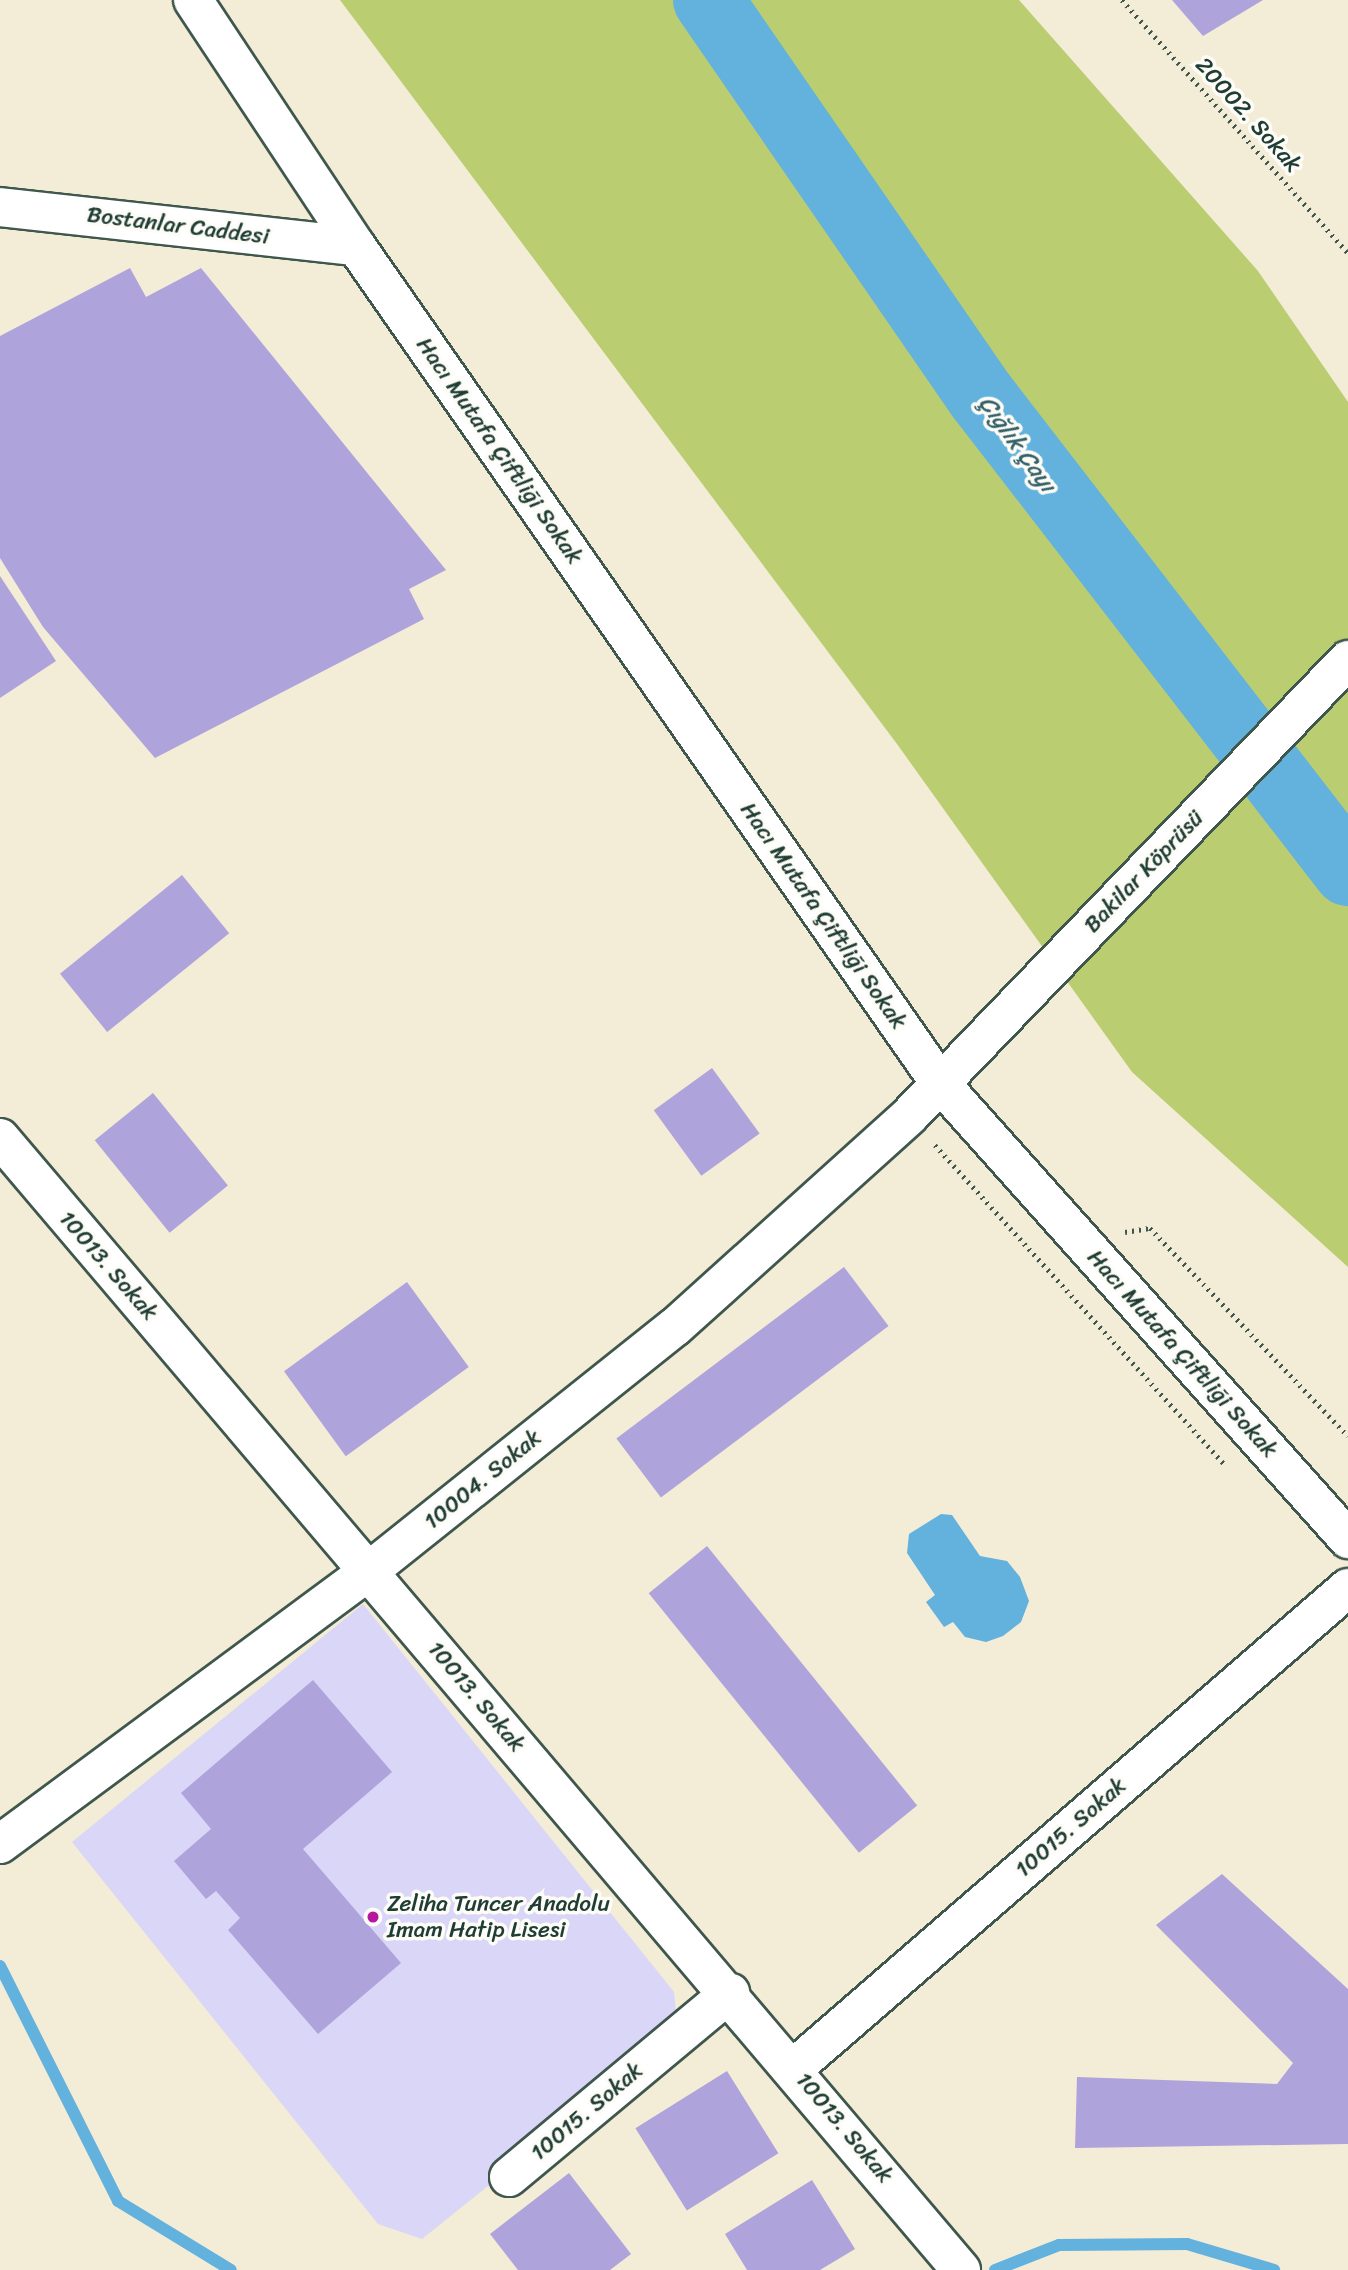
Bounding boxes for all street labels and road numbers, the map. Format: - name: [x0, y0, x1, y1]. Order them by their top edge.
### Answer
- street label: 20002. Sokak: [1189, 52, 1307, 178]
- street label: Bostanlar Caddesi: [86, 201, 270, 251]
- street label: Hacı Mutafa Çiftliği Sokak: [410, 332, 588, 570]
- street label: Hacı Mutafa Çiftliği Sokak: [734, 797, 912, 1035]
- street label: Bakilar Köprüsü: [1079, 805, 1209, 939]
- street label: 10013. Sokak: [53, 1205, 163, 1327]
- street label: Hacı Mutafa Çiftliği Sokak: [1081, 1244, 1283, 1464]
- street label: 10004. Sokak: [419, 1424, 547, 1536]
- street label: 10013. Sokak: [422, 1636, 530, 1758]
- street label: 10015. Sokak: [1010, 1772, 1132, 1884]
- street label: 10015. Sokak: [525, 2057, 649, 2167]
- street label: 10013. Sokak: [790, 2067, 898, 2189]

